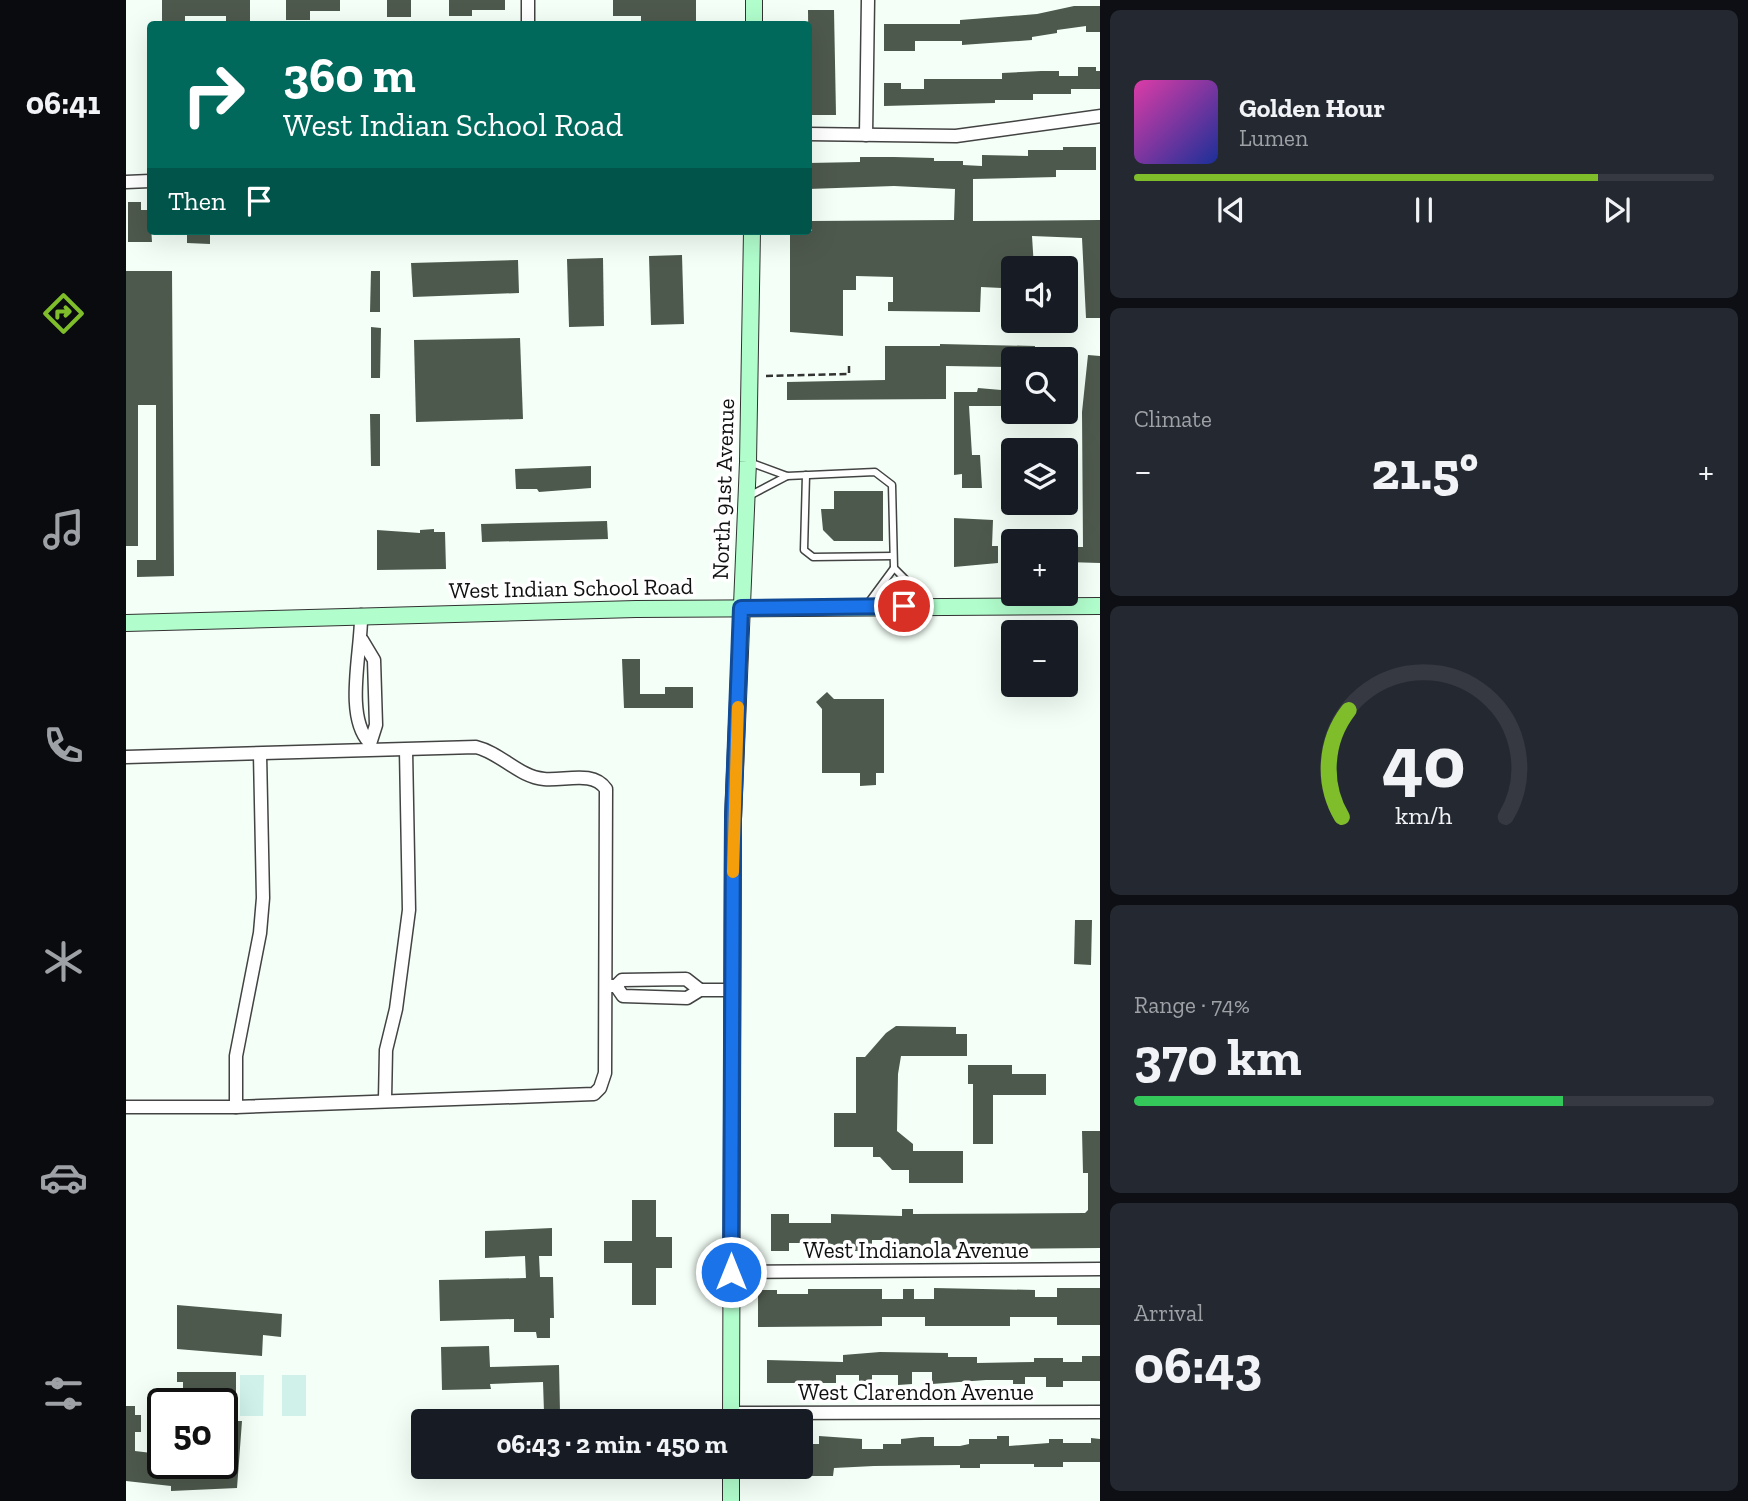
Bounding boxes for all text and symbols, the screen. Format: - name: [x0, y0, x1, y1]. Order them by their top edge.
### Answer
- text: 360 m: [283, 46, 416, 105]
- icon: right: [168, 49, 259, 140]
- text: 06:41: [26, 84, 100, 122]
- text: Golden Hour: [1239, 92, 1385, 124]
- text: West Indian School Road: [283, 106, 623, 144]
- text: Lumen: [1239, 124, 1308, 152]
- icon: arrive: [240, 182, 278, 220]
- text: Then: [168, 185, 226, 217]
- icon: previous: [1212, 191, 1250, 229]
- icon: pause: [1405, 191, 1443, 229]
- icon: next: [1598, 191, 1636, 229]
- map controls: [1001, 256, 1078, 697]
- button: sound: [1001, 256, 1078, 333]
- icon: directions: [39, 289, 88, 338]
- button: search: [1001, 347, 1078, 424]
- street label: North 91st Avenue: [706, 398, 740, 580]
- text: Climate: [1134, 405, 1212, 433]
- button: layers: [1001, 438, 1078, 515]
- text: 21.5°: [1371, 440, 1478, 502]
- text: −: [1134, 448, 1152, 494]
- text: +: [1698, 448, 1714, 494]
- icon: music: [39, 505, 88, 554]
- button: +: [1001, 529, 1078, 606]
- street label: West Indian School Road: [449, 572, 694, 604]
- pin: [874, 576, 934, 636]
- icon: arrive: [885, 587, 923, 625]
- button: −: [1001, 620, 1078, 697]
- text: 40: [1382, 718, 1466, 806]
- icon: phone: [39, 721, 88, 770]
- text: km/h: [1395, 799, 1453, 829]
- icon: climate: [39, 937, 88, 986]
- text: Range · 74%: [1134, 991, 1250, 1019]
- text: 370 km: [1134, 1026, 1301, 1088]
- icon: car: [39, 1153, 88, 1202]
- position arrow: [694, 1235, 768, 1309]
- street label: West Indianola Avenue: [803, 1236, 1029, 1264]
- text: Arrival: [1134, 1299, 1203, 1327]
- text: 06:43: [1134, 1334, 1262, 1396]
- icon: filters: [39, 1369, 88, 1418]
- street label: West Clarendon Avenue: [798, 1378, 1034, 1406]
- speed limit sign: 50: [147, 1388, 238, 1479]
- text: 06:43 · 2 min · 450 m: [496, 1428, 728, 1460]

